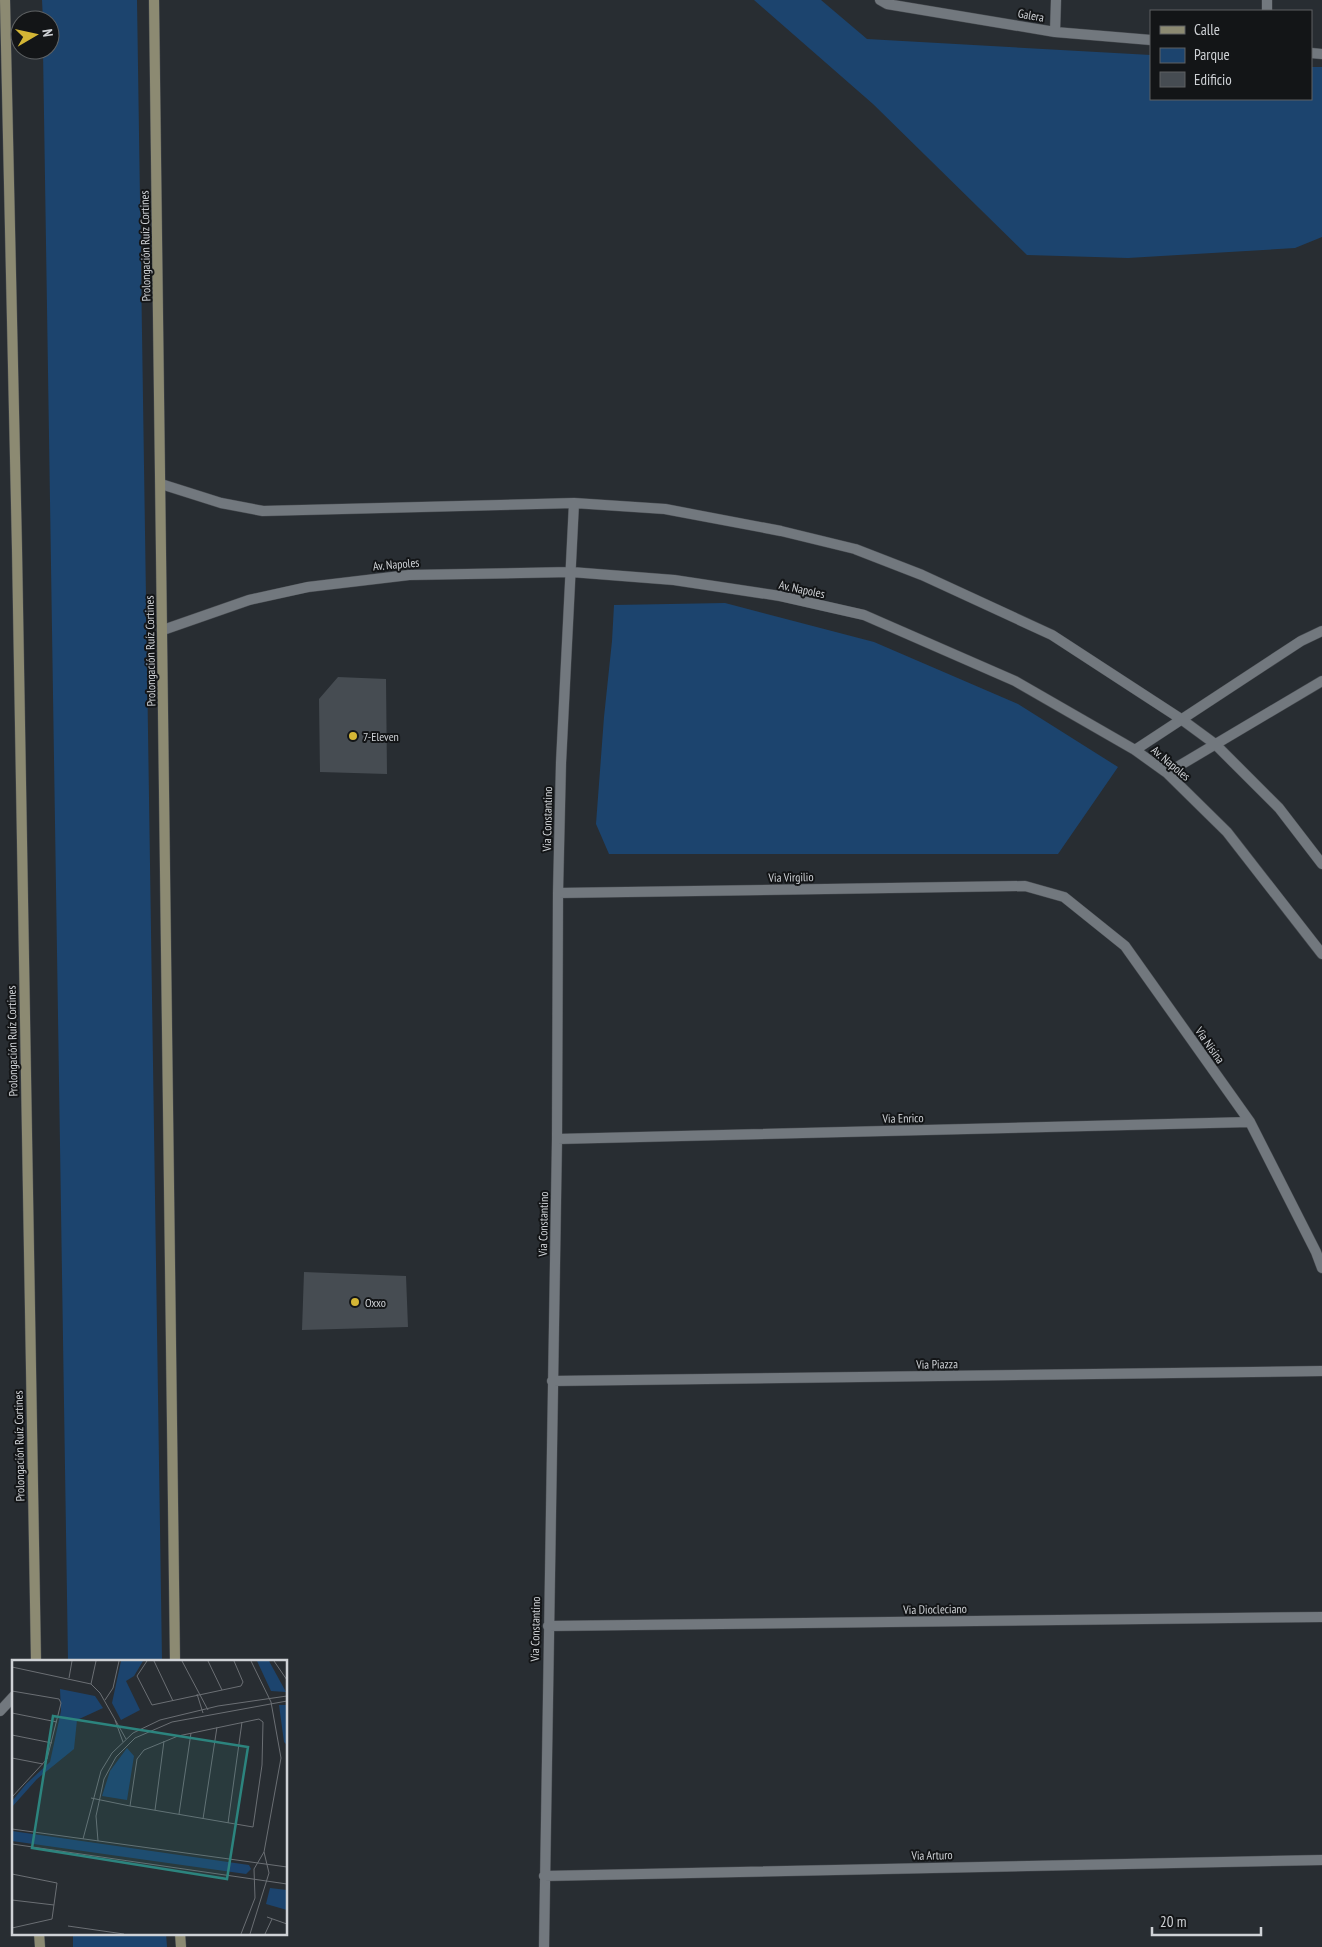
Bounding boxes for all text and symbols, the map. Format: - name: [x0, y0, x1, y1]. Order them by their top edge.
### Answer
- street label: Galera: [1017, 5, 1046, 25]
- north arrow: [10, 10, 60, 60]
- legend: [1150, 10, 1312, 100]
- text: Calle: [1194, 20, 1220, 39]
- text: N: [38, 28, 57, 38]
- text: Parque: [1194, 45, 1230, 64]
- text: Edificio: [1194, 70, 1232, 89]
- street label: Prolongación Ruíz Cortines: [137, 190, 153, 302]
- street label: Av. Napoles: [372, 554, 420, 574]
- street label: Av. Napoles: [778, 577, 826, 601]
- street label: Prolongación Ruíz Cortines: [142, 595, 158, 707]
- place label: 7-Eleven: [363, 729, 399, 744]
- marker: 7-Eleven: [347, 730, 359, 742]
- street label: Av. Napoles: [1148, 742, 1194, 784]
- street label: Via Constantino: [539, 786, 555, 853]
- street label: Via Virgilio: [767, 869, 814, 885]
- street label: Prolongación Ruíz Cortines: [4, 985, 20, 1097]
- street label: Via Nisina: [1191, 1023, 1228, 1066]
- street label: Via Enrico: [881, 1110, 924, 1126]
- street label: Via Constantino: [535, 1191, 551, 1258]
- place label: Oxxo: [365, 1295, 386, 1310]
- marker: Oxxo: [349, 1296, 361, 1308]
- street label: Via Piazza: [915, 1356, 958, 1372]
- street label: Prolongación Ruíz Cortines: [11, 1390, 27, 1502]
- street label: Via Constantino: [527, 1596, 543, 1663]
- street label: Via Diocleciano: [902, 1601, 967, 1617]
- inset map: [12, 1660, 288, 1934]
- street label: Via Arturo: [910, 1847, 953, 1863]
- scale bar: [1152, 1904, 1261, 1936]
- text: 20 m: [1160, 1912, 1186, 1931]

